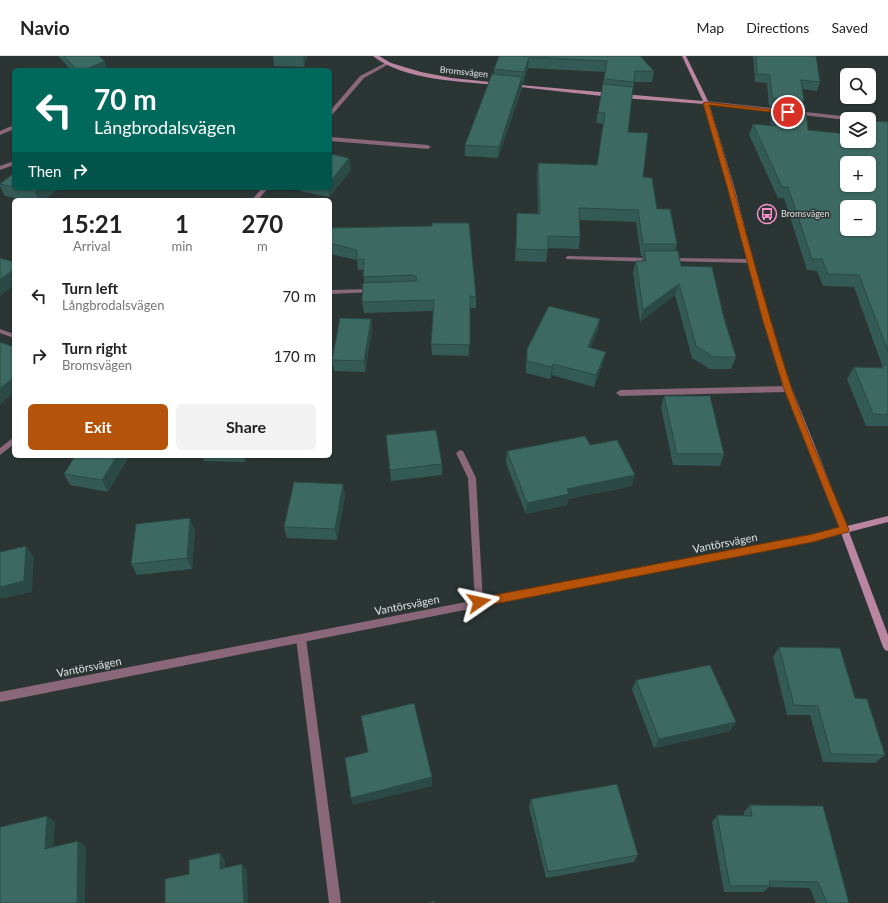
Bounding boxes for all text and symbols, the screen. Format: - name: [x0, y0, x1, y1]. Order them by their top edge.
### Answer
- text: Navio: [20, 16, 70, 39]
- text: Map: [697, 19, 724, 36]
- text: Directions: [746, 19, 809, 36]
- text: Saved: [831, 19, 868, 36]
- street label: Bromsvägen: [439, 63, 489, 80]
- map controls: [840, 68, 876, 236]
- button: search: [840, 68, 876, 104]
- text: 70 m: [94, 82, 157, 116]
- icon: left: [28, 84, 80, 136]
- pin: [771, 95, 805, 129]
- icon: arrive: [777, 101, 799, 123]
- button: layers: [840, 112, 876, 148]
- text: Långbrodalsvägen: [94, 116, 236, 138]
- button: +: [840, 156, 876, 192]
- icon: right: [69, 160, 91, 182]
- text: Then: [28, 162, 61, 180]
- button: −: [840, 200, 876, 236]
- bus stop icon: Bromsvägen: [756, 203, 778, 225]
- place label: Bromsvägen: [781, 208, 830, 219]
- text: 15:21: [61, 209, 123, 238]
- text: 1: [175, 209, 189, 238]
- text: 270: [241, 209, 283, 238]
- text: Arrival: [73, 238, 110, 254]
- text: min: [172, 238, 193, 254]
- text: m: [257, 238, 268, 254]
- text: Turn left: [62, 279, 118, 297]
- icon: left: [28, 285, 50, 307]
- text: 70 m: [282, 287, 316, 305]
- text: Långbrodalsvägen: [62, 297, 164, 313]
- text: Turn right: [62, 339, 127, 357]
- icon: right: [28, 345, 50, 367]
- text: 170 m: [274, 347, 316, 365]
- text: Bromsvägen: [62, 357, 132, 373]
- button: Exit: [28, 404, 168, 450]
- button: Share: [176, 404, 316, 450]
- street label: Vantörsvägen: [691, 530, 758, 555]
- position arrow: [458, 581, 500, 623]
- street label: Vantörsvägen: [373, 592, 440, 617]
- street label: Vantörsvägen: [55, 654, 122, 679]

